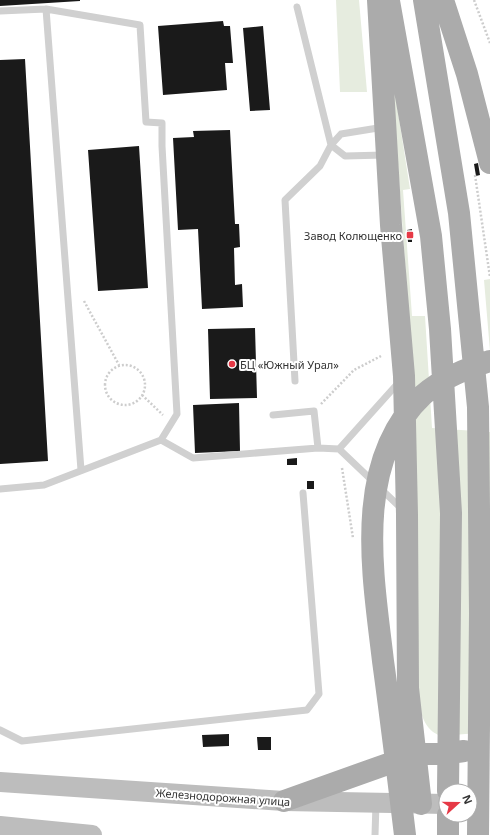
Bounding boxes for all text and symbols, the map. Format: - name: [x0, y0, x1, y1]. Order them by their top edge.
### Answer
- place label: Завод Колющенко: [304, 228, 402, 243]
- marker: Завод Колющенко: [405, 230, 415, 240]
- place label: БЦ «Южный Урал»: [240, 357, 339, 372]
- marker: БЦ «Южный Урал»: [227, 359, 237, 369]
- north arrow: [438, 783, 478, 823]
- street label: Железнодорожная улица: [155, 785, 291, 809]
- text: N: [459, 792, 476, 806]

